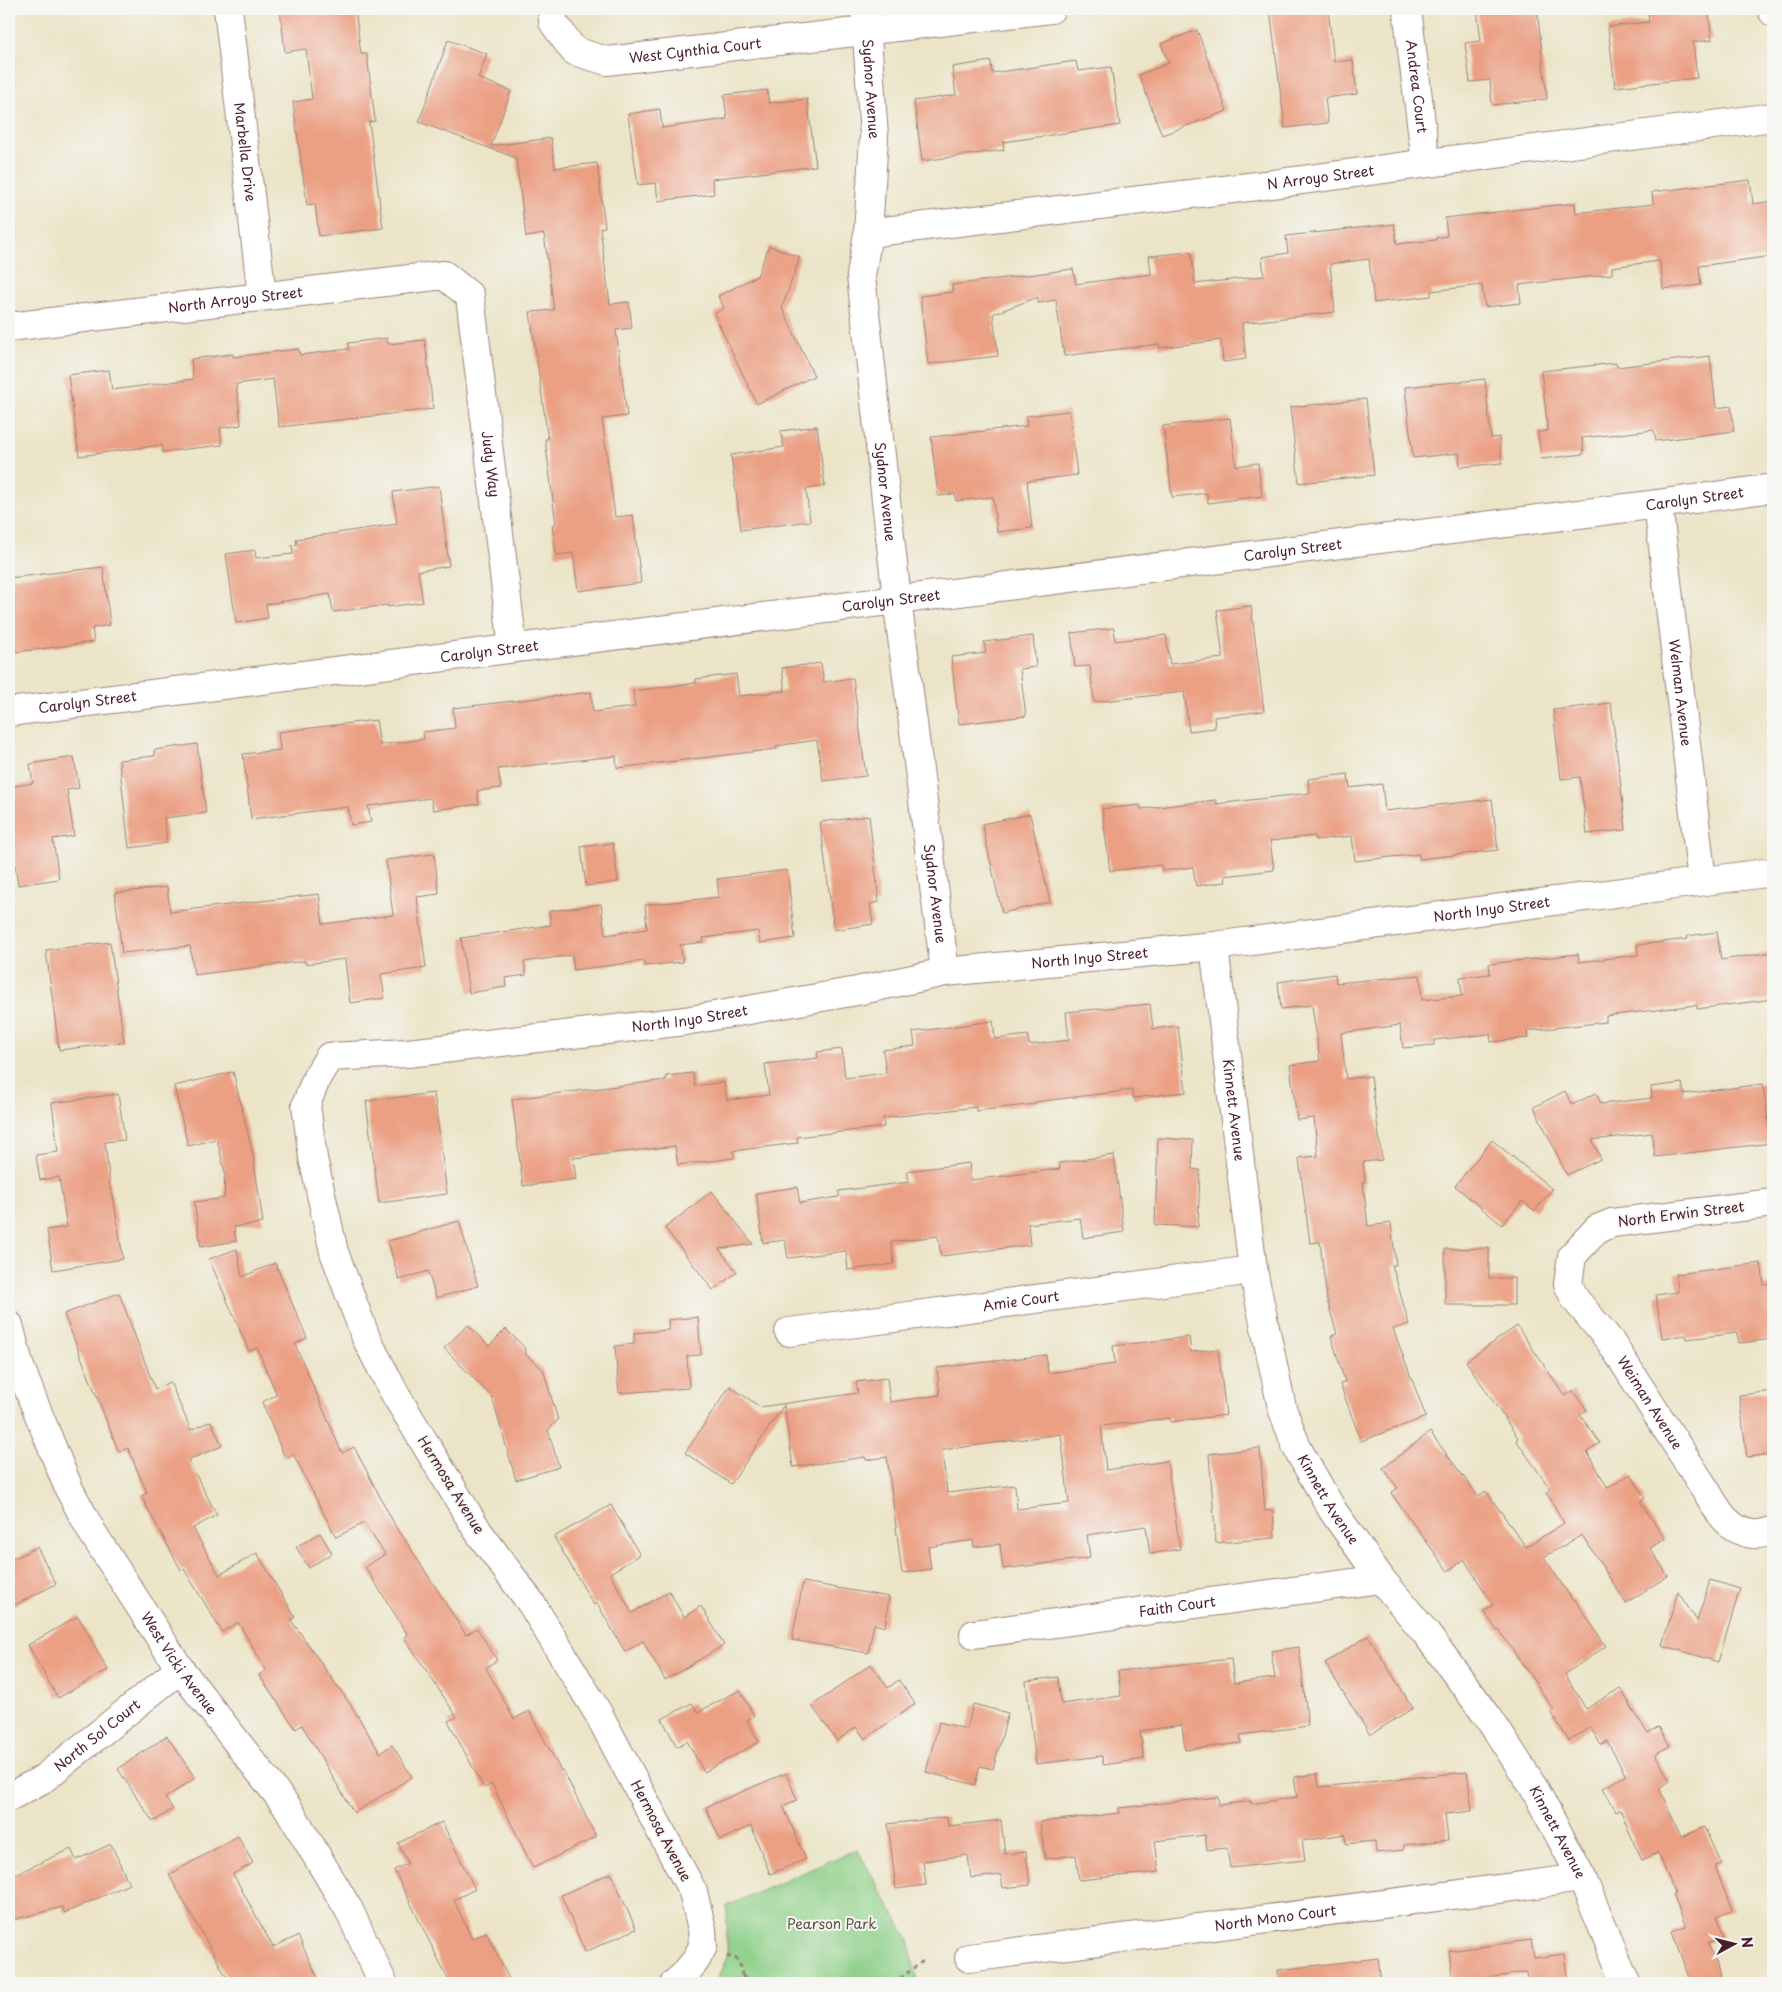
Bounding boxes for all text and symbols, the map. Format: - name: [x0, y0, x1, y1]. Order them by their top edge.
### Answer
- street label: West Cynthia Court: [628, 32, 763, 68]
- street label: Sydnor Avenue: [857, 38, 885, 140]
- street label: Andrea Court: [1401, 38, 1433, 135]
- street label: Marbella Drive: [229, 101, 262, 203]
- street label: N Arroyo Street: [1266, 159, 1376, 195]
- street label: North Arroyo Street: [167, 281, 304, 318]
- street label: Judy Way: [477, 430, 506, 499]
- street label: Sydnor Avenue: [870, 441, 902, 543]
- street label: Carolyn Street: [1644, 481, 1745, 515]
- street label: Carolyn Street: [1242, 533, 1343, 566]
- street label: Carolyn Street: [841, 584, 942, 617]
- street label: Carolyn Street: [439, 634, 540, 668]
- street label: Welman Avenue: [1664, 638, 1697, 747]
- street label: Carolyn Street: [37, 685, 138, 718]
- street label: Sydnor Avenue: [919, 842, 952, 945]
- street label: North Inyo Street: [1432, 891, 1551, 927]
- street label: North Inyo Street: [1030, 941, 1149, 974]
- street label: North Inyo Street: [631, 999, 750, 1037]
- street label: Kinnett Avenue: [1218, 1058, 1251, 1162]
- street label: North Erwin Street: [1616, 1195, 1746, 1232]
- street label: Amie Court: [981, 1285, 1061, 1316]
- street label: Weiman Avenue: [1612, 1352, 1688, 1453]
- street label: Hermosa Avenue: [413, 1432, 490, 1538]
- street label: Kinnett Avenue: [1293, 1450, 1364, 1548]
- street label: Faith Court: [1137, 1590, 1217, 1622]
- street label: West Vicki Avenue: [136, 1608, 223, 1719]
- street label: North Sol Court: [49, 1694, 145, 1776]
- street label: Hermosa Avenue: [626, 1776, 697, 1886]
- street label: Kinnett Avenue: [1525, 1782, 1591, 1882]
- street label: North Mono Court: [1213, 1899, 1338, 1936]
- park label: Pearson Park: [787, 1913, 877, 1934]
- north arrow: [1710, 1920, 1760, 1970]
- text: N: [1736, 1936, 1758, 1949]

